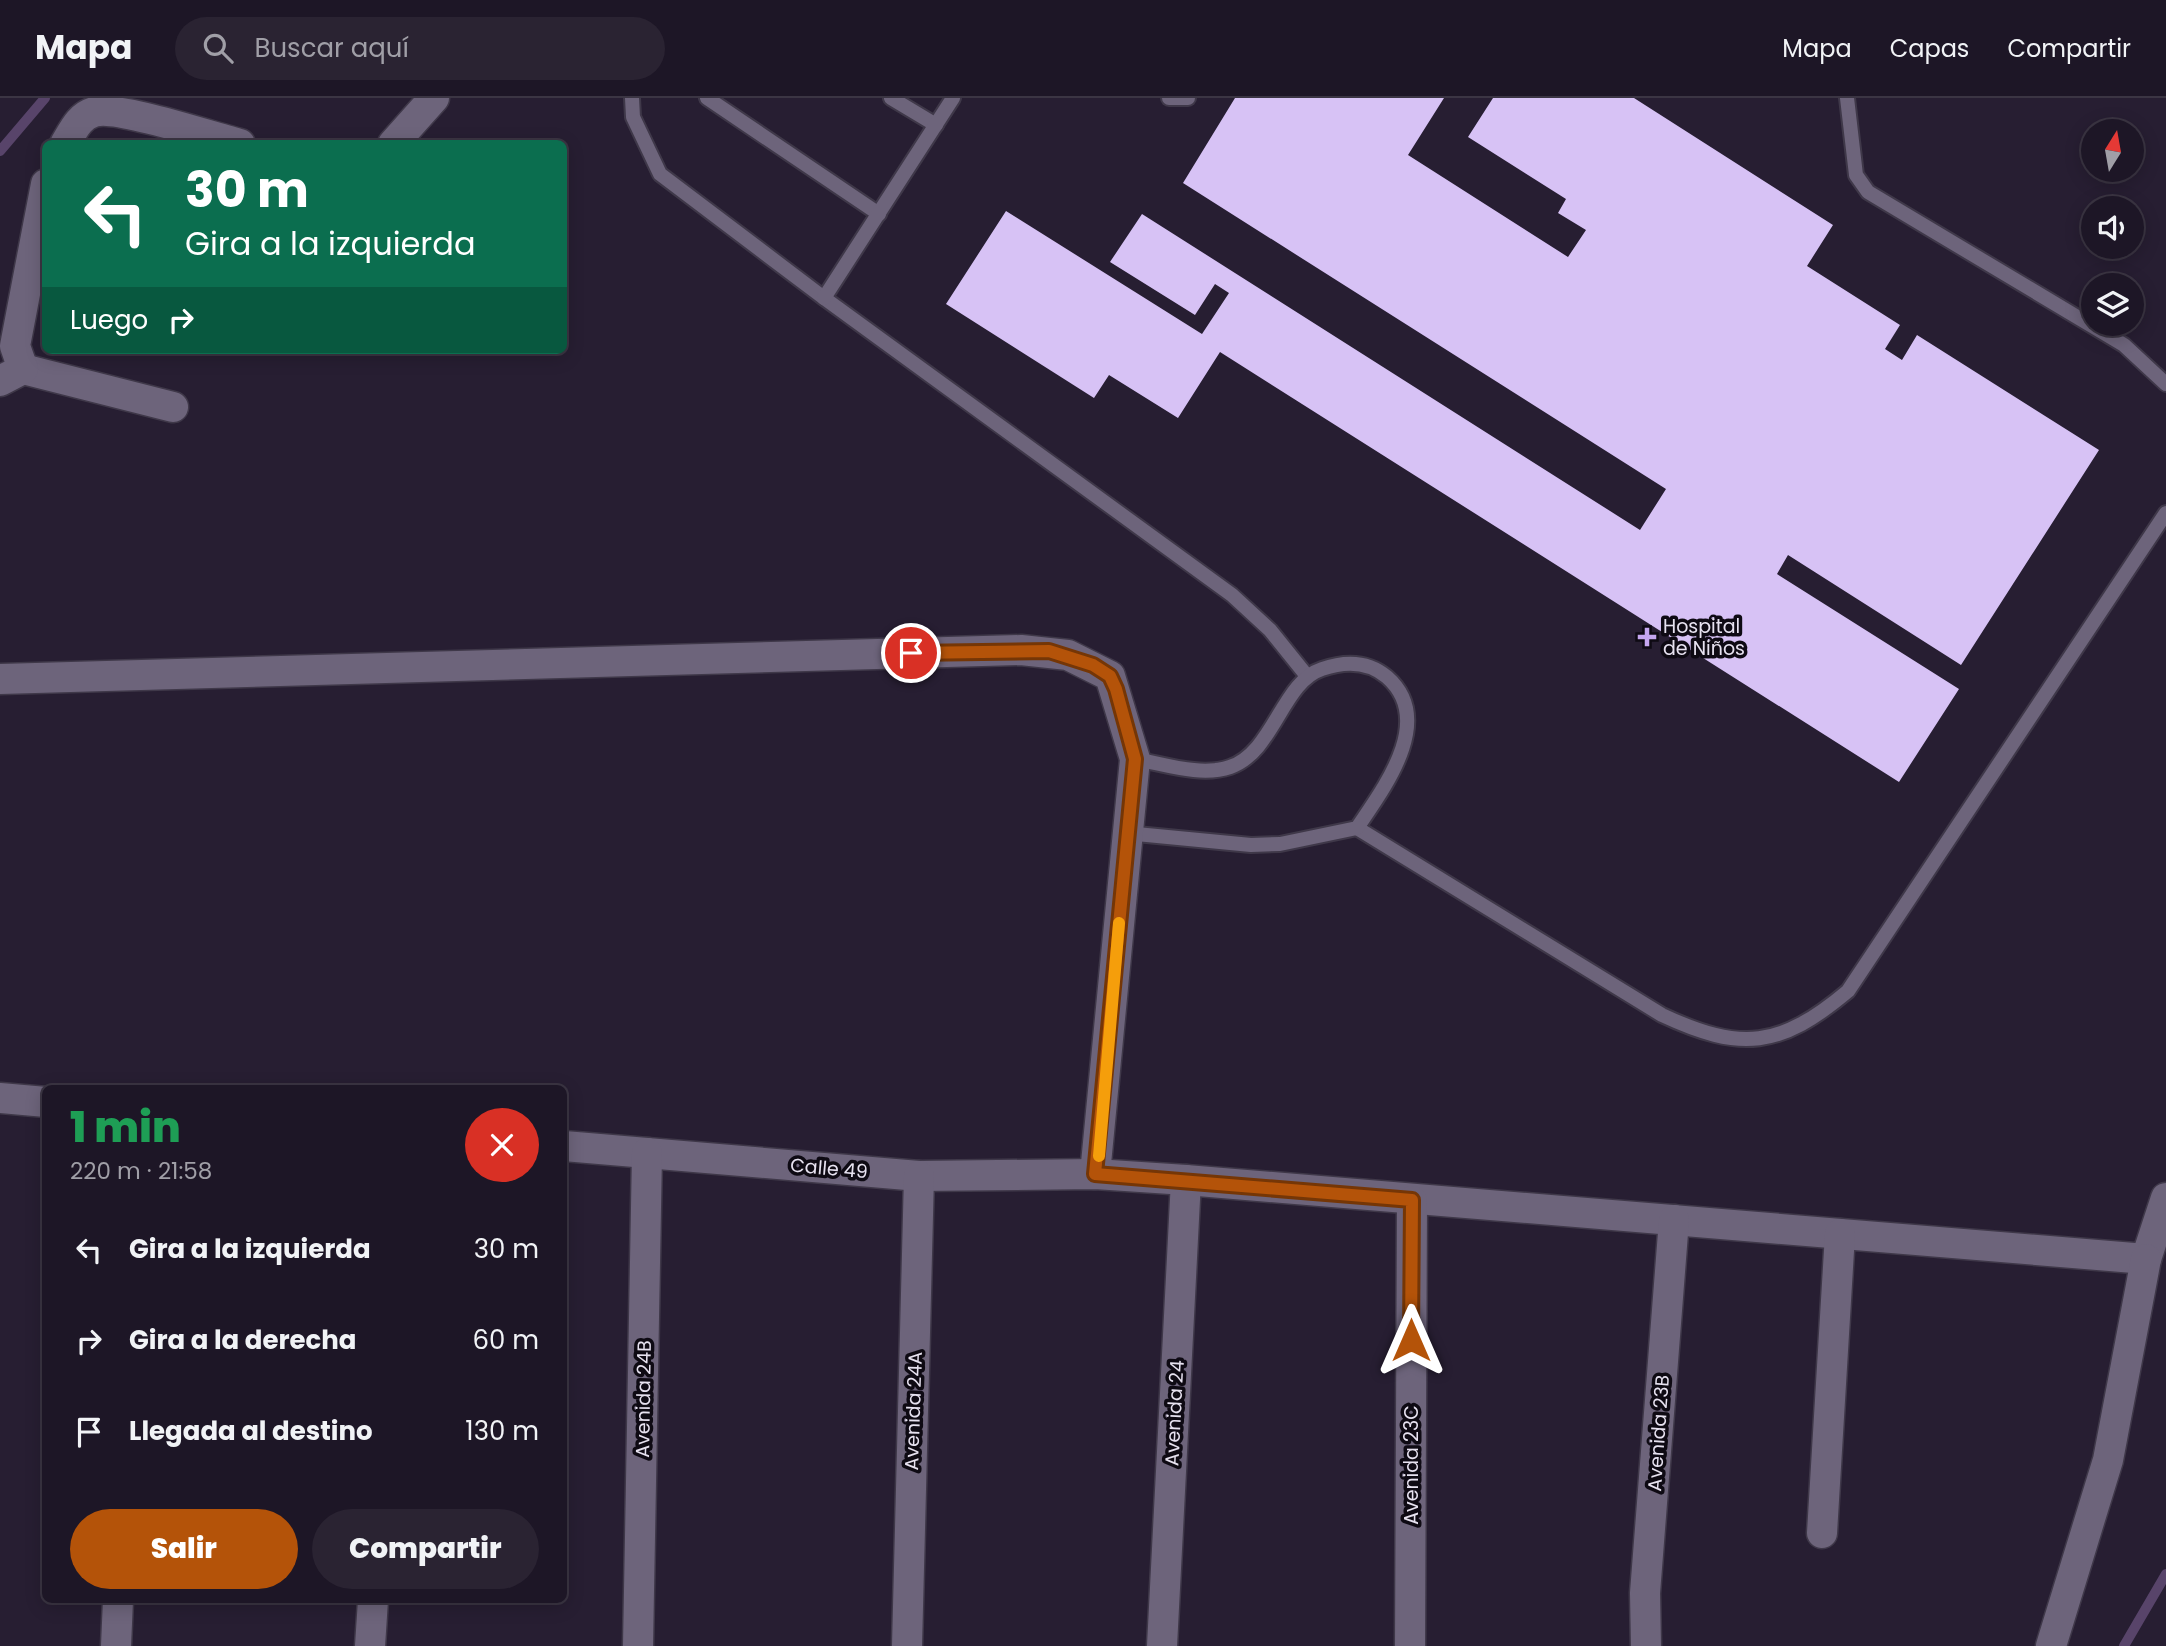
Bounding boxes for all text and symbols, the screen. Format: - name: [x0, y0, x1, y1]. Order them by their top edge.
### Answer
- search box: [175, 17, 665, 80]
- text: Mapa: [35, 24, 133, 71]
- icon: search: [199, 29, 237, 67]
- text: Buscar aquí: [255, 30, 409, 66]
- text: Mapa: [1782, 32, 1852, 65]
- text: Capas: [1890, 32, 1969, 65]
- text: Compartir: [2007, 32, 2131, 65]
- north arrow: [2081, 119, 2144, 182]
- map controls: [2081, 119, 2144, 336]
- text: 30 m: [185, 156, 309, 224]
- icon: left: [70, 168, 161, 259]
- button: sound: [2081, 196, 2144, 259]
- text: Gira a la izquierda: [185, 221, 476, 266]
- button: layers: [2081, 273, 2144, 336]
- icon: right: [162, 301, 200, 339]
- text: Luego: [70, 302, 148, 338]
- place label: Hospital de Niños: [1663, 613, 1745, 662]
- pin: [881, 623, 941, 683]
- marker: Hospital de Niños: [1637, 627, 1657, 647]
- icon: arrive: [892, 634, 930, 672]
- text: 1 min: [70, 1098, 181, 1157]
- button: close: [465, 1108, 539, 1182]
- street label: Calle 49: [789, 1152, 869, 1185]
- text: 220 m · 21:58: [70, 1155, 212, 1187]
- icon: left: [70, 1231, 108, 1269]
- text: Gira a la izquierda: [129, 1231, 371, 1267]
- text: 30 m: [474, 1231, 539, 1267]
- position arrow: [1374, 1303, 1448, 1377]
- icon: right: [70, 1322, 108, 1360]
- text: Gira a la derecha: [129, 1322, 357, 1358]
- text: 60 m: [472, 1322, 539, 1358]
- street label: Avenida 24B: [629, 1340, 658, 1458]
- street label: Avenida 24A: [898, 1351, 929, 1471]
- street label: Avenida 24: [1158, 1359, 1191, 1467]
- street label: Avenida 23B: [1641, 1374, 1676, 1492]
- street label: Avenida 23C: [1398, 1405, 1425, 1525]
- icon: arrive: [70, 1413, 108, 1451]
- text: Llegada al destino: [129, 1413, 373, 1449]
- text: 130 m: [465, 1413, 539, 1449]
- button: Salir: [70, 1509, 298, 1589]
- button: Compartir: [312, 1509, 539, 1589]

